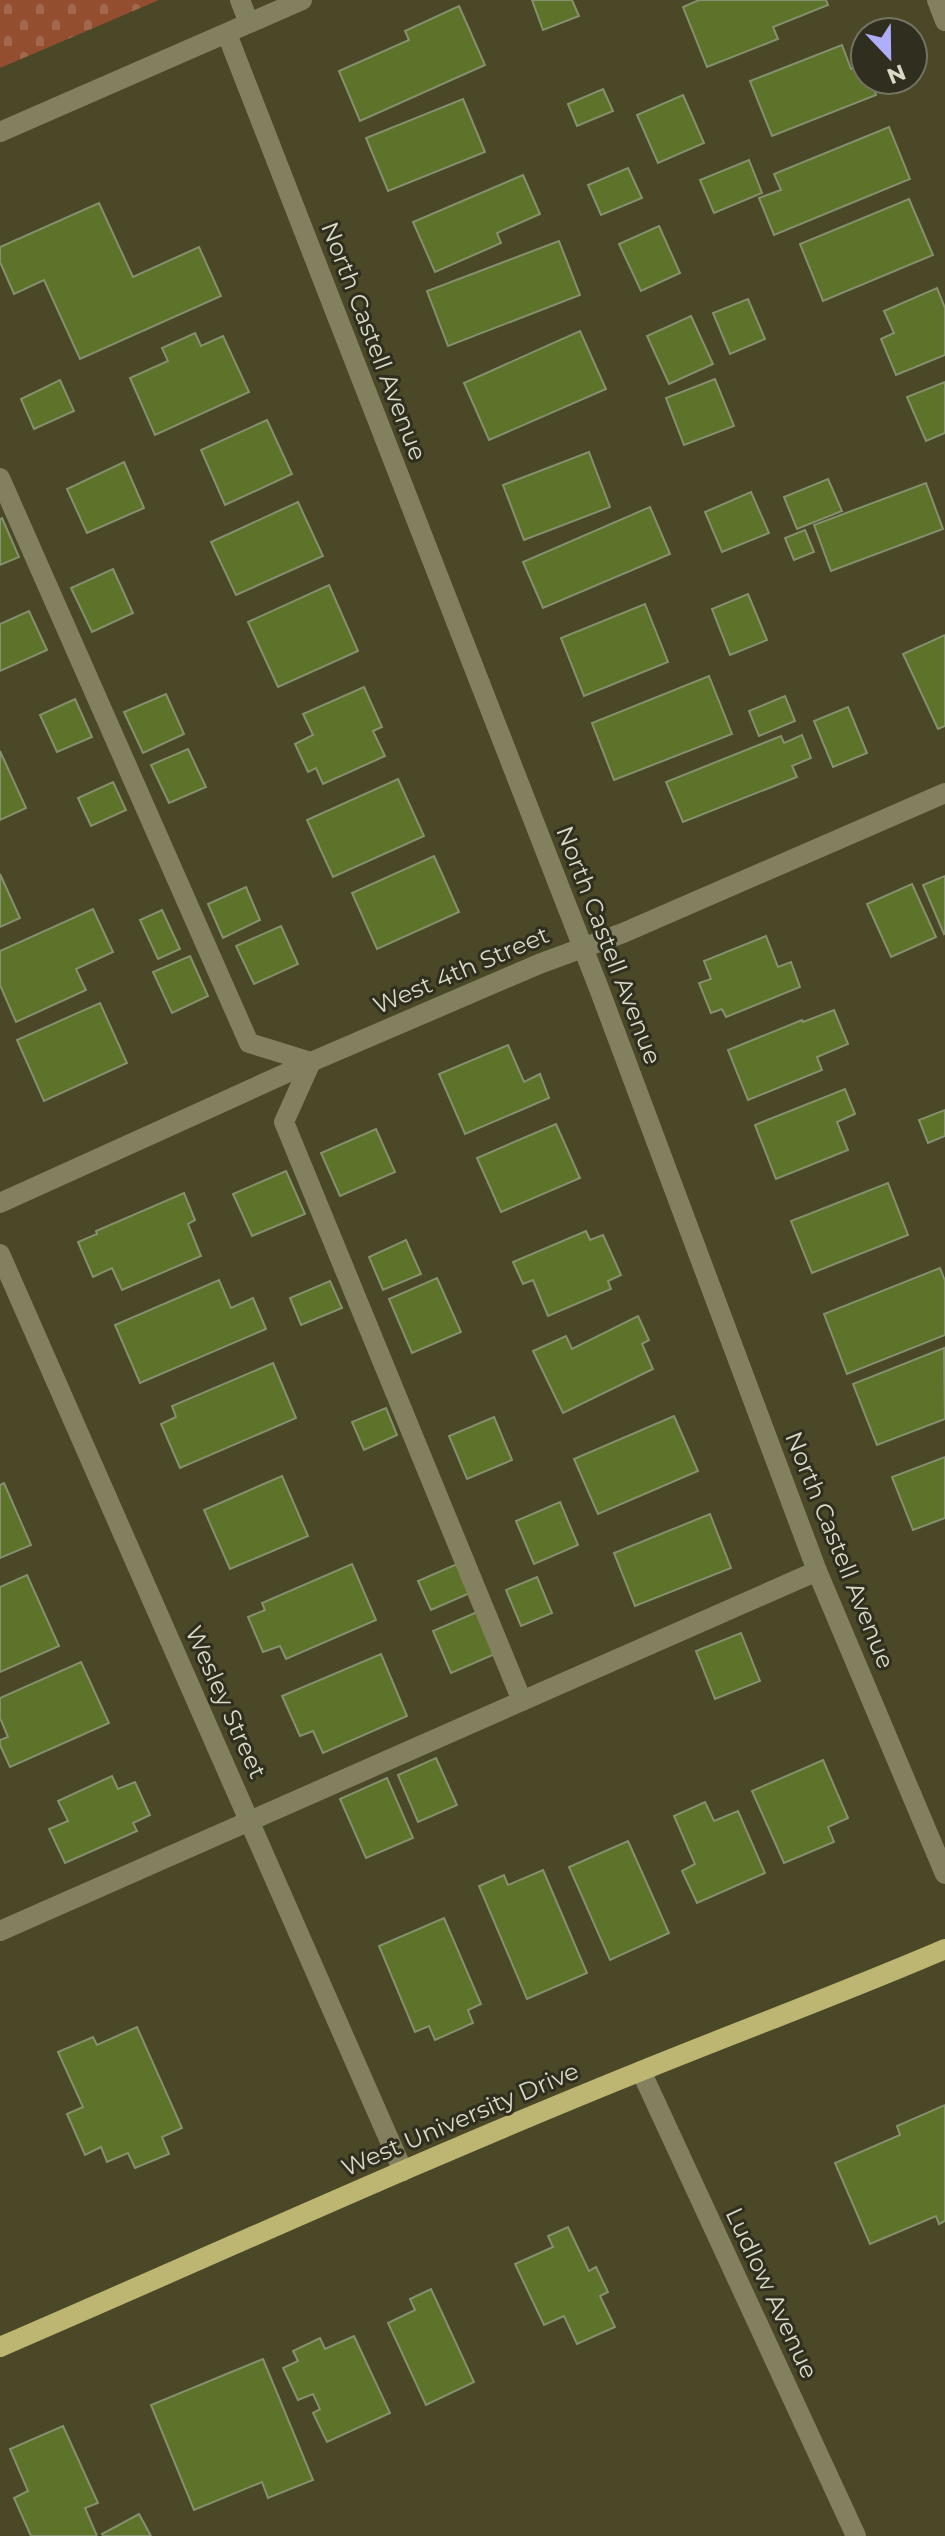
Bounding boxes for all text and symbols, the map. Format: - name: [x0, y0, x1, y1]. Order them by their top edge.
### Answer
- north arrow: [849, 16, 929, 96]
- text: N: [883, 58, 910, 90]
- street label: North Castell Avenue: [315, 218, 433, 464]
- street label: North Castell Avenue: [550, 822, 668, 1068]
- street label: West 4th Street: [369, 920, 554, 1020]
- street label: North Castell Avenue: [779, 1427, 901, 1673]
- street label: Wesley Street: [179, 1621, 273, 1783]
- street label: West University Drive: [337, 2056, 583, 2182]
- street label: Ludlow Avenue: [720, 2203, 824, 2383]

